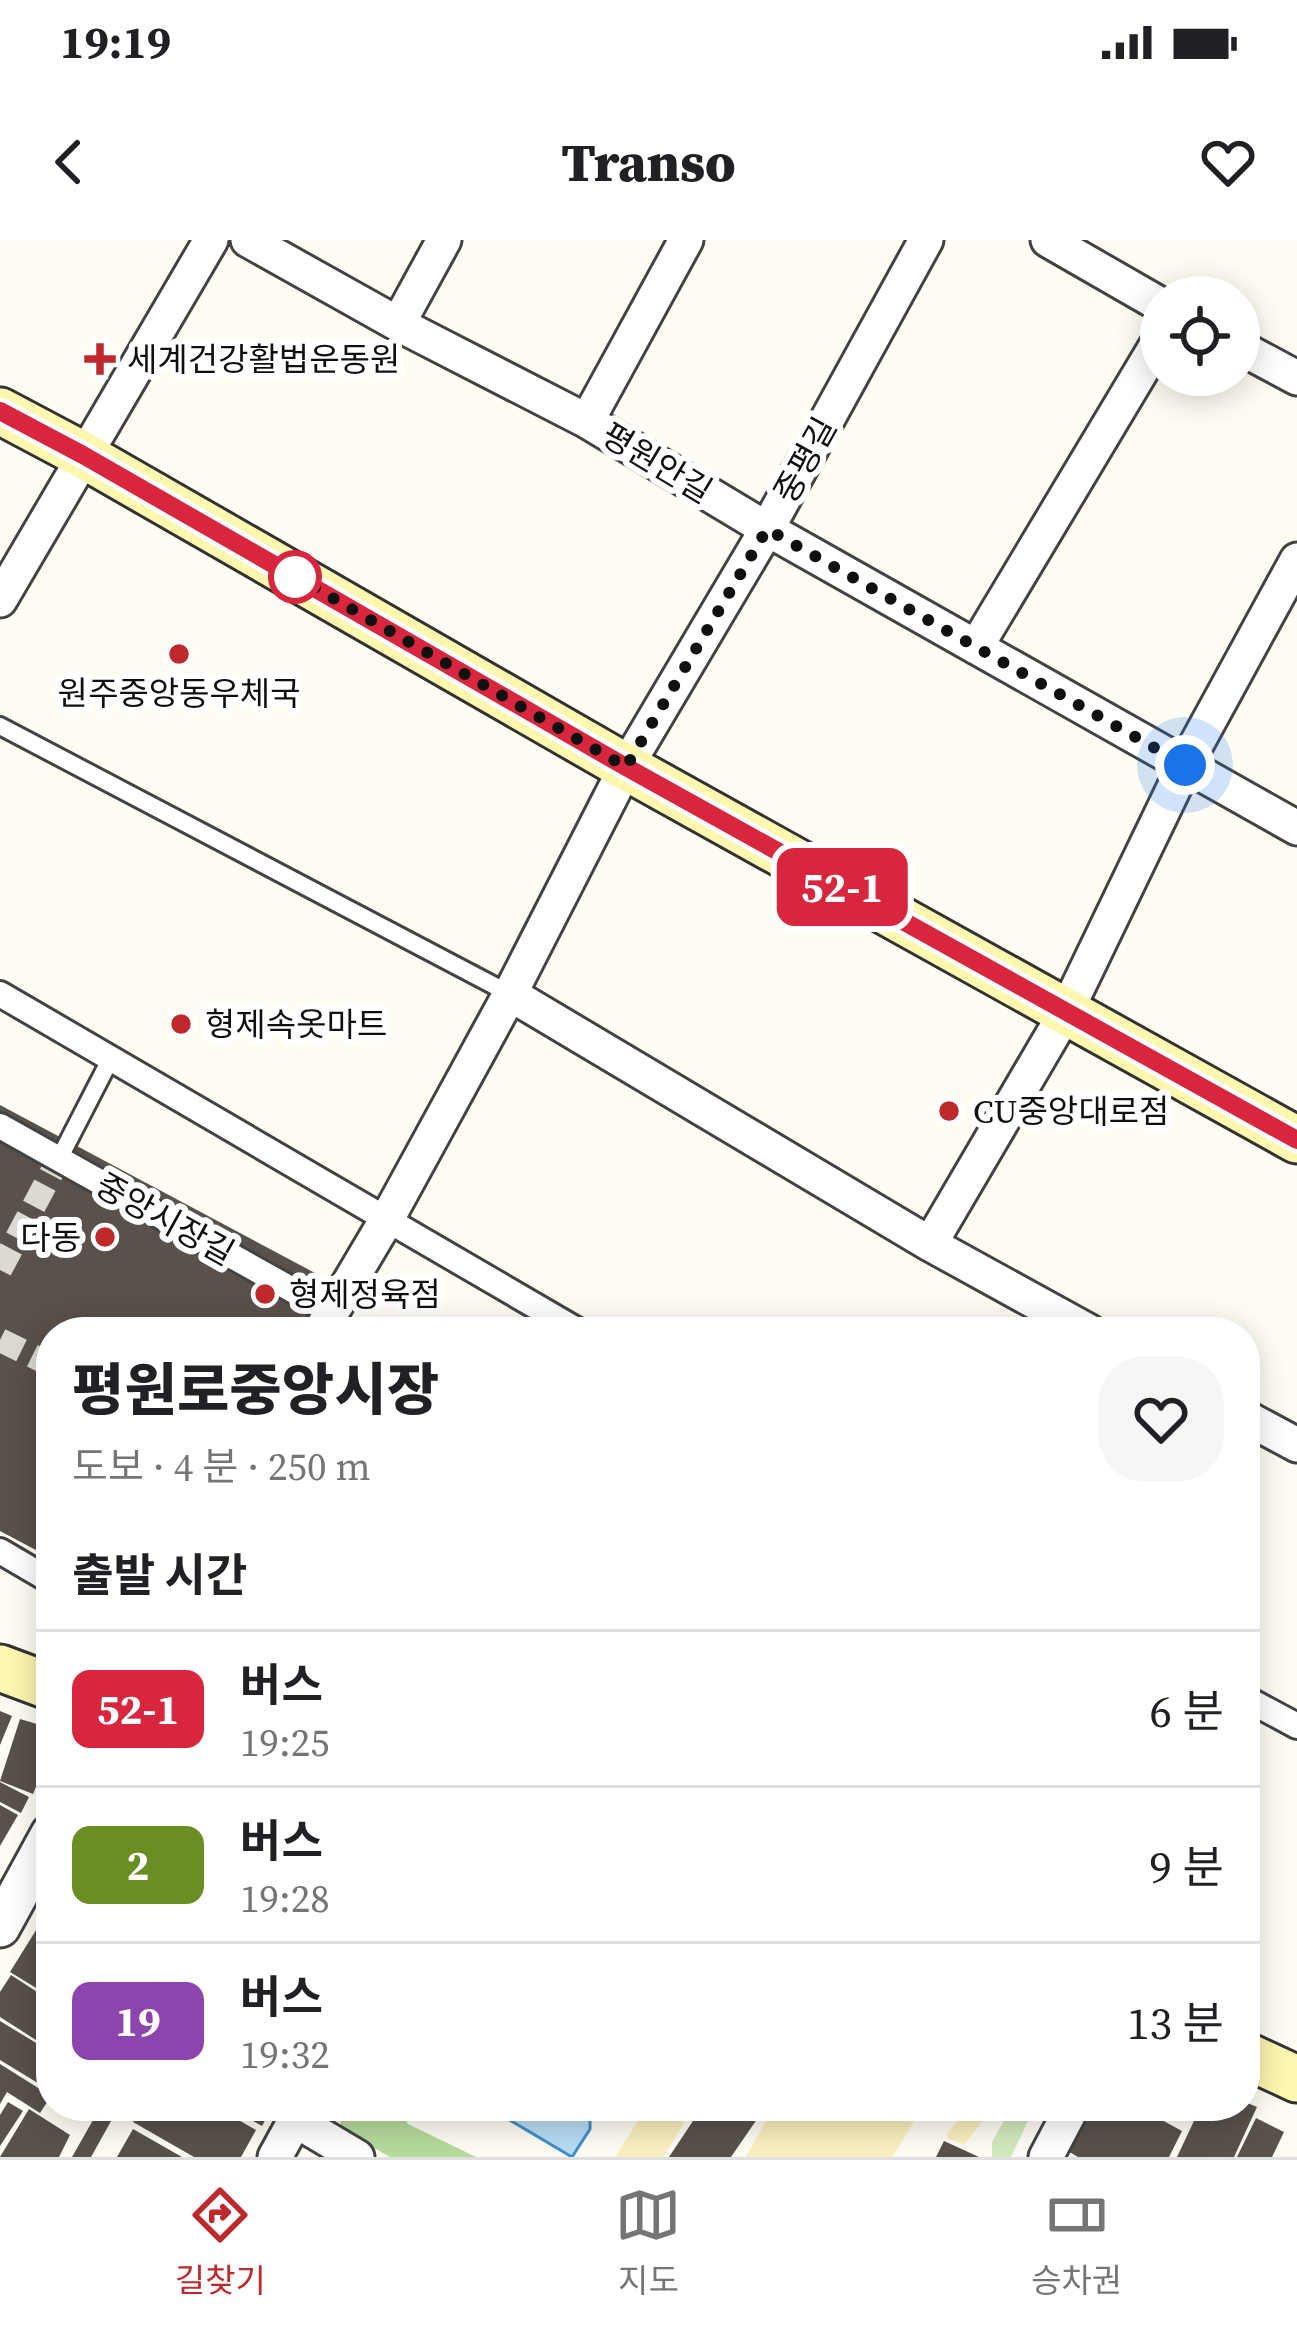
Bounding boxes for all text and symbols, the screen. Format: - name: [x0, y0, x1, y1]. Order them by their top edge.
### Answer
- text: 19:19: [60, 11, 171, 73]
- text: Transo: [561, 125, 736, 199]
- icon: back: [36, 129, 102, 195]
- icon: heart: [1195, 129, 1261, 195]
- map controls: [1140, 276, 1260, 396]
- button: locate: [1140, 276, 1260, 396]
- place label: 세계건강활법운동원: [127, 337, 400, 382]
- marker: 세계건강활법운동원: [84, 343, 116, 375]
- street label: 중평길: [763, 409, 847, 511]
- street label: 평원안길: [593, 412, 721, 514]
- unlabelled marker: [270, 552, 320, 602]
- marker: 원주중앙동우체국: [166, 641, 192, 667]
- place label: 원주중앙동우체국: [58, 671, 300, 716]
- your location: [1155, 735, 1215, 795]
- line badge: 52-1: [758, 848, 926, 926]
- text: 52-1: [801, 858, 883, 916]
- place label: 형제속옷마트: [205, 1002, 387, 1047]
- marker: 형제속옷마트: [168, 1011, 194, 1037]
- place label: CU중앙대로점: [973, 1089, 1169, 1134]
- marker: CU중앙대로점: [936, 1098, 962, 1124]
- street label: 중앙시장길: [88, 1163, 242, 1275]
- place label: 다동: [20, 1215, 81, 1260]
- marker: 다동: [92, 1224, 118, 1250]
- place label: 형제정육점: [289, 1272, 441, 1317]
- marker: 형제정육점: [252, 1281, 278, 1307]
- text: 평원로중앙시장: [72, 1351, 439, 1429]
- button: heart: [1098, 1356, 1224, 1482]
- text: 도보 · 4 분 · 250 m: [72, 1440, 371, 1493]
- text: 출발 시간: [72, 1544, 247, 1606]
- text: 버스: [240, 1654, 323, 1716]
- text: 52-1: [97, 1680, 179, 1738]
- text: 6 분: [1150, 1680, 1224, 1742]
- text: 19:25: [240, 1716, 330, 1769]
- text: 버스: [240, 1810, 323, 1872]
- text: 2: [127, 1836, 149, 1894]
- text: 9 분: [1150, 1836, 1224, 1898]
- text: 19:28: [240, 1872, 330, 1925]
- text: 버스: [240, 1966, 323, 2028]
- text: 19: [115, 1992, 161, 2050]
- text: 13 분: [1127, 1992, 1224, 2054]
- text: 19:32: [240, 2028, 330, 2081]
- tab: 길찾기: [175, 2182, 266, 2303]
- tab: 지도: [615, 2182, 681, 2303]
- tab: 승차권: [1031, 2182, 1122, 2303]

